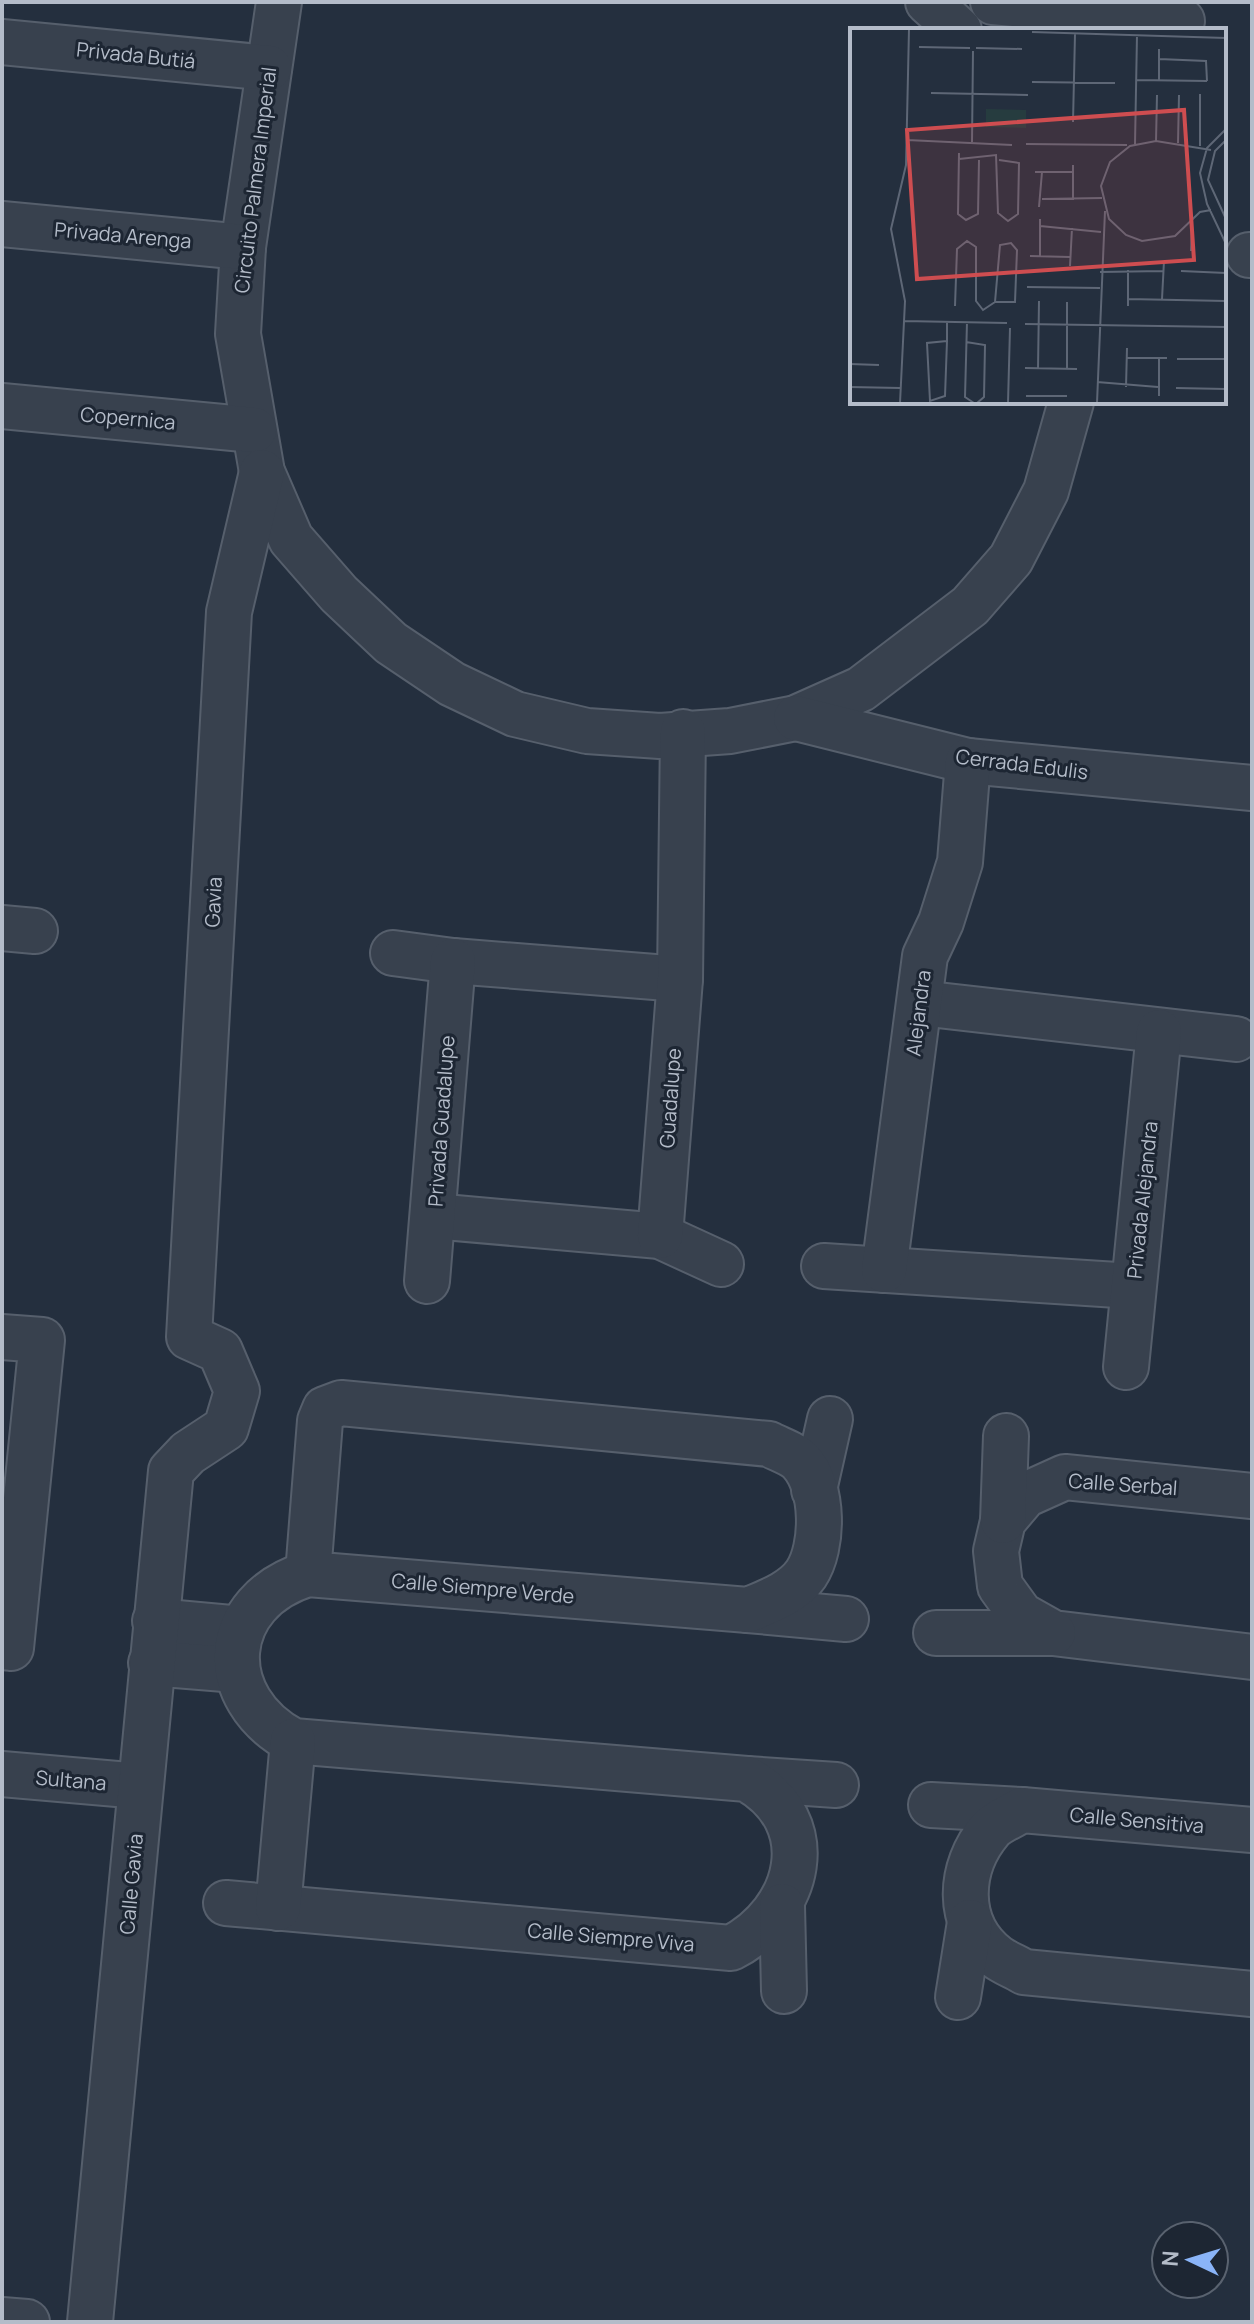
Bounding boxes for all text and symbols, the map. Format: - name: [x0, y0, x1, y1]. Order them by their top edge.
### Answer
- inset map: [850, 28, 1226, 404]
- street label: Privada Butiá: [75, 35, 197, 75]
- street label: Circuito Palmera Imperial: [228, 65, 282, 295]
- street label: Privada Arenga: [53, 216, 193, 254]
- street label: Copernica: [79, 400, 177, 436]
- street label: Cerrada Edulis: [954, 742, 1090, 786]
- street label: Gavia: [198, 876, 228, 928]
- street label: Alejandra: [899, 968, 937, 1058]
- street label: Privada Guadalupe: [422, 1034, 460, 1208]
- street label: Guadalupe: [653, 1047, 687, 1149]
- street label: Privada Alejandra: [1120, 1120, 1164, 1280]
- street label: Calle Serbal: [1068, 1467, 1178, 1501]
- street label: Calle Siempre Verde: [390, 1567, 576, 1609]
- street label: Sultana: [34, 1763, 108, 1797]
- street label: Calle Sensitiva: [1069, 1801, 1205, 1839]
- street label: Calle Gavia: [113, 1832, 149, 1936]
- street label: Calle Siempre Viva: [526, 1916, 696, 1958]
- north arrow: [1150, 2220, 1230, 2300]
- text: N: [1155, 2250, 1186, 2268]

